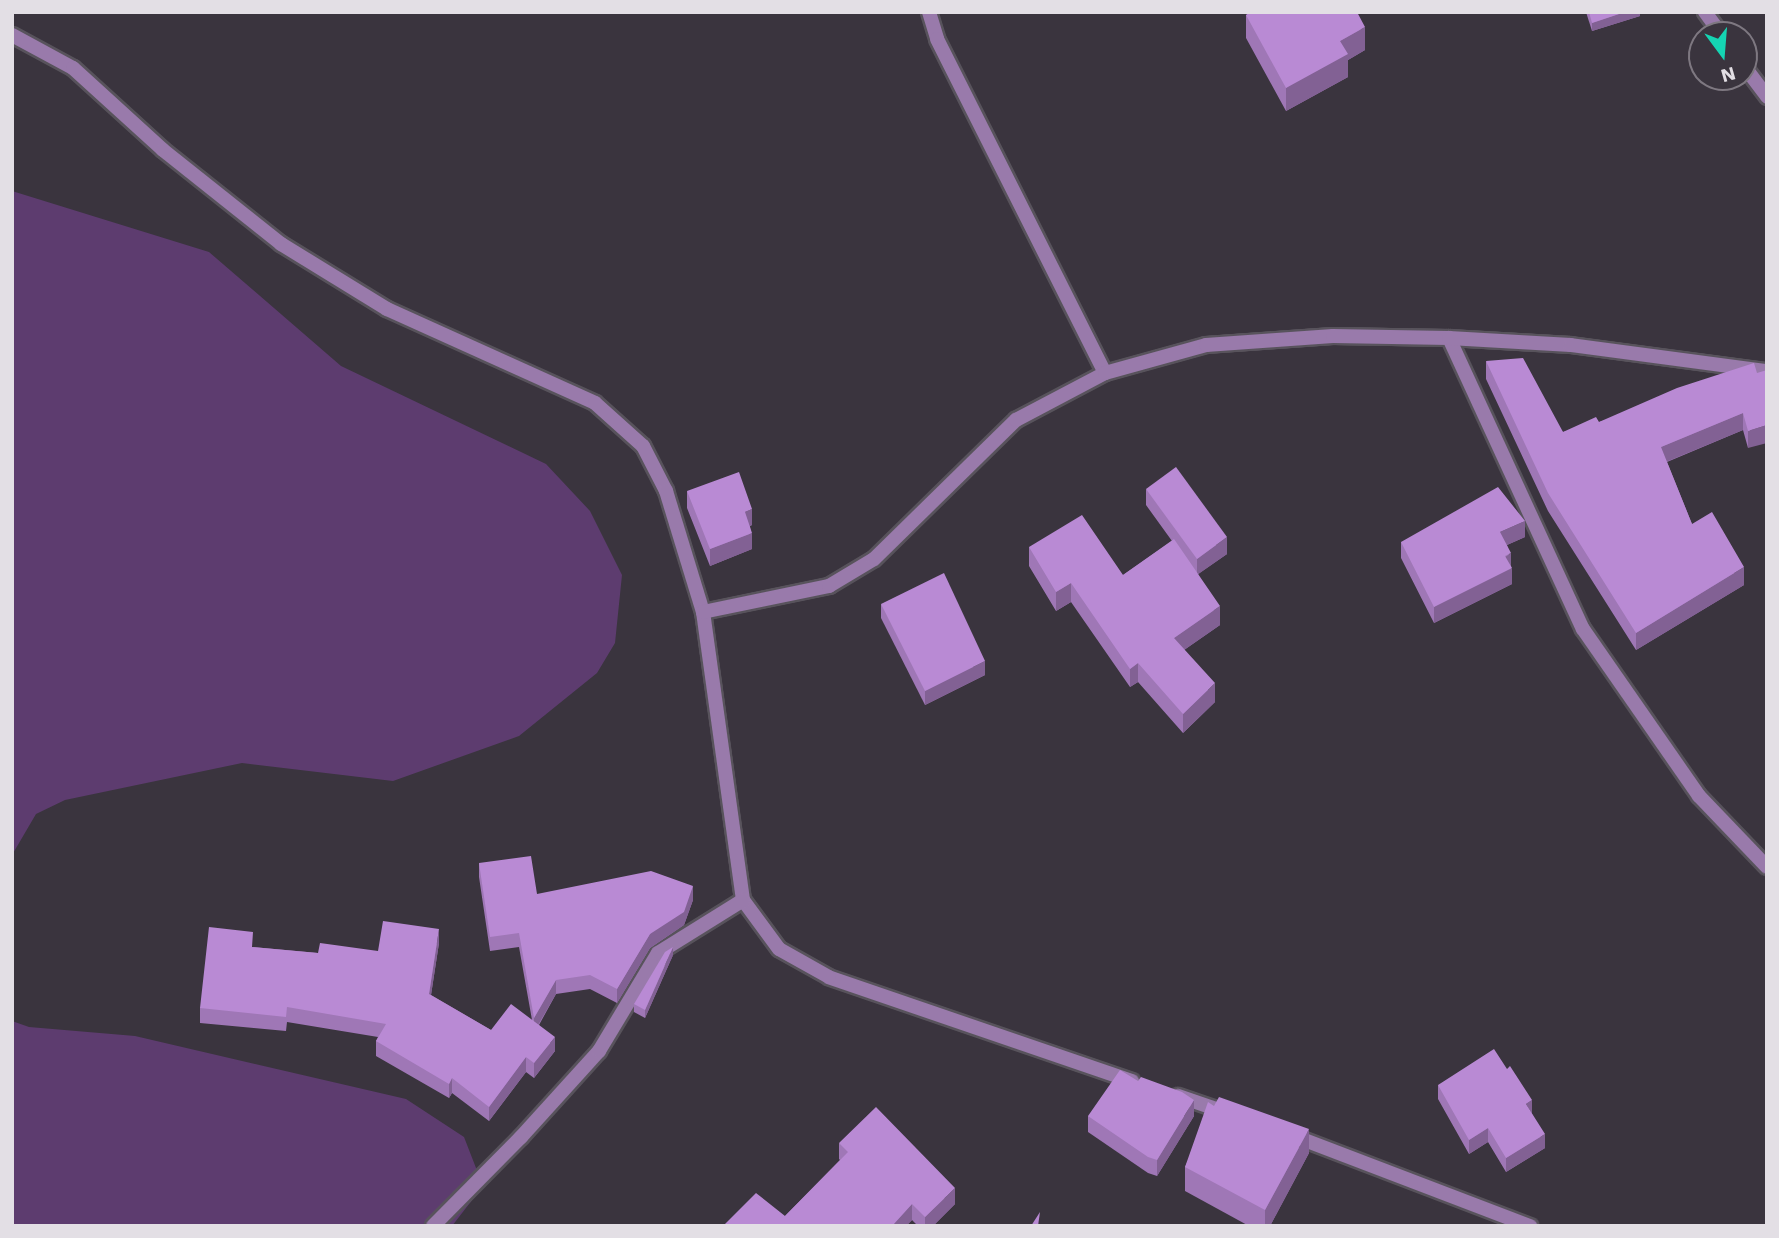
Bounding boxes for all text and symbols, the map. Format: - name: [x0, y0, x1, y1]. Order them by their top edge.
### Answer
- north arrow: [1688, 21, 1758, 91]
- text: N: [1718, 62, 1738, 88]

